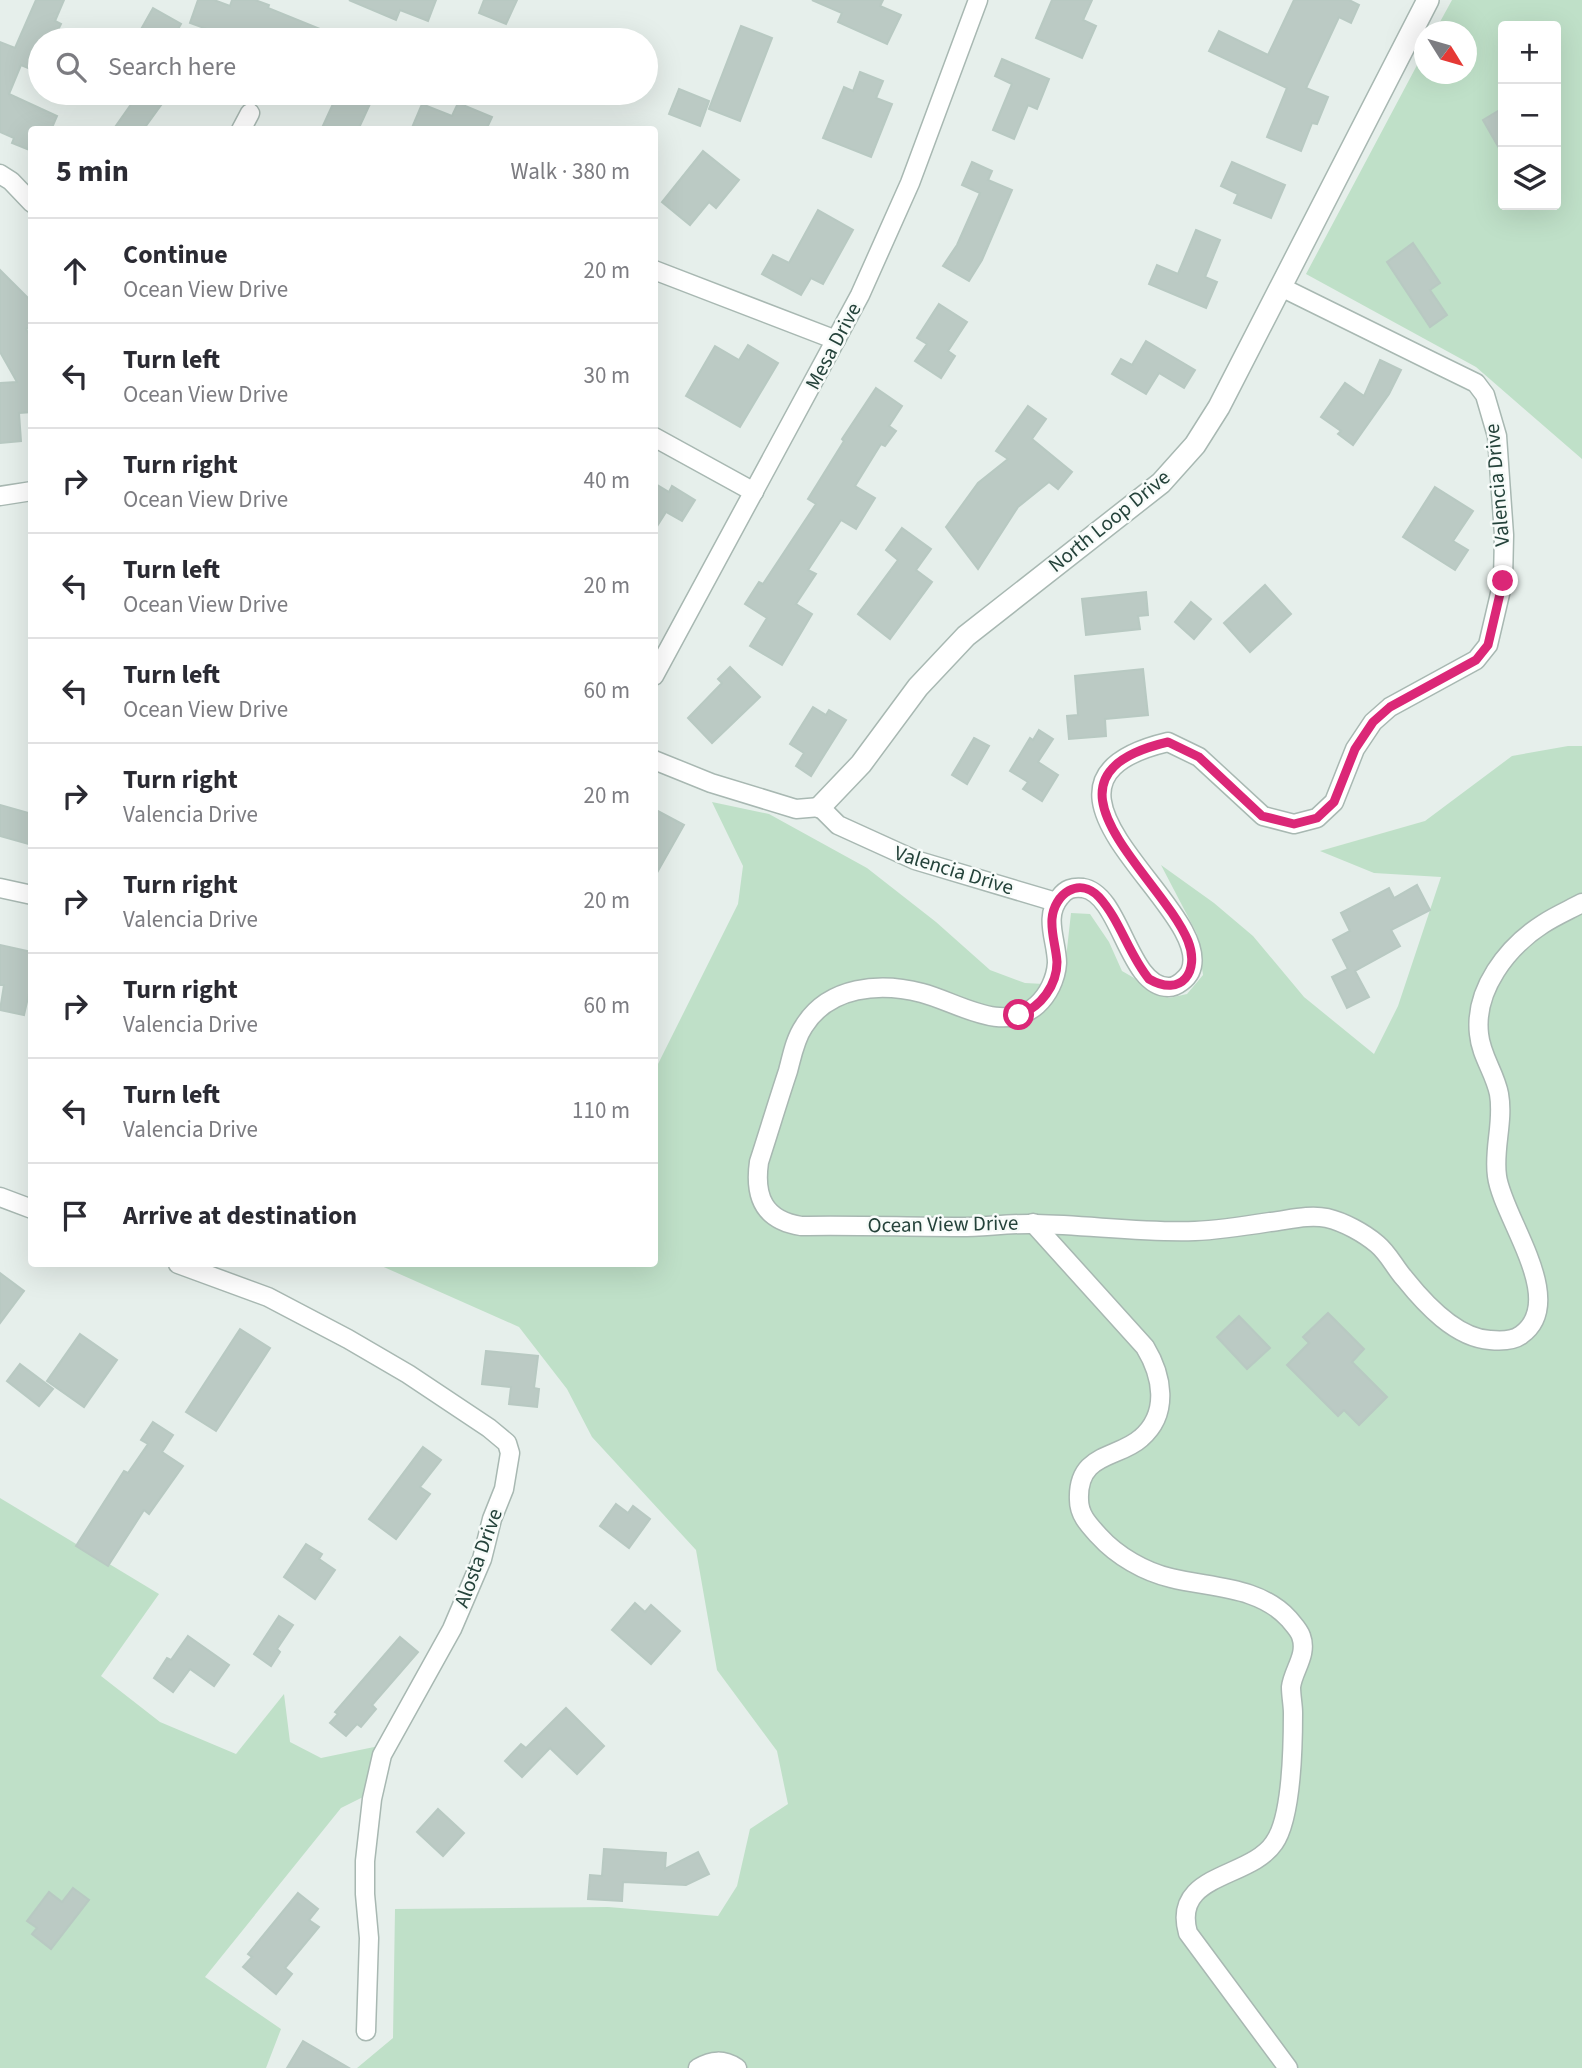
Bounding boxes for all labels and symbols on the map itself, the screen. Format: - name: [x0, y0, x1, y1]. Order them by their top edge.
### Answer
- north arrow: [1414, 21, 1477, 84]
- street label: Mesa Drive: [798, 297, 868, 395]
- street label: Valencia Drive: [1477, 422, 1517, 548]
- street label: North Loop Drive: [1042, 462, 1176, 580]
- route end: [1487, 565, 1518, 596]
- street label: Valencia Drive: [891, 838, 1017, 902]
- route start: [1003, 999, 1034, 1030]
- street label: Ocean View Drive: [867, 1208, 1019, 1240]
- street label: Alosta Drive: [446, 1504, 510, 1612]

